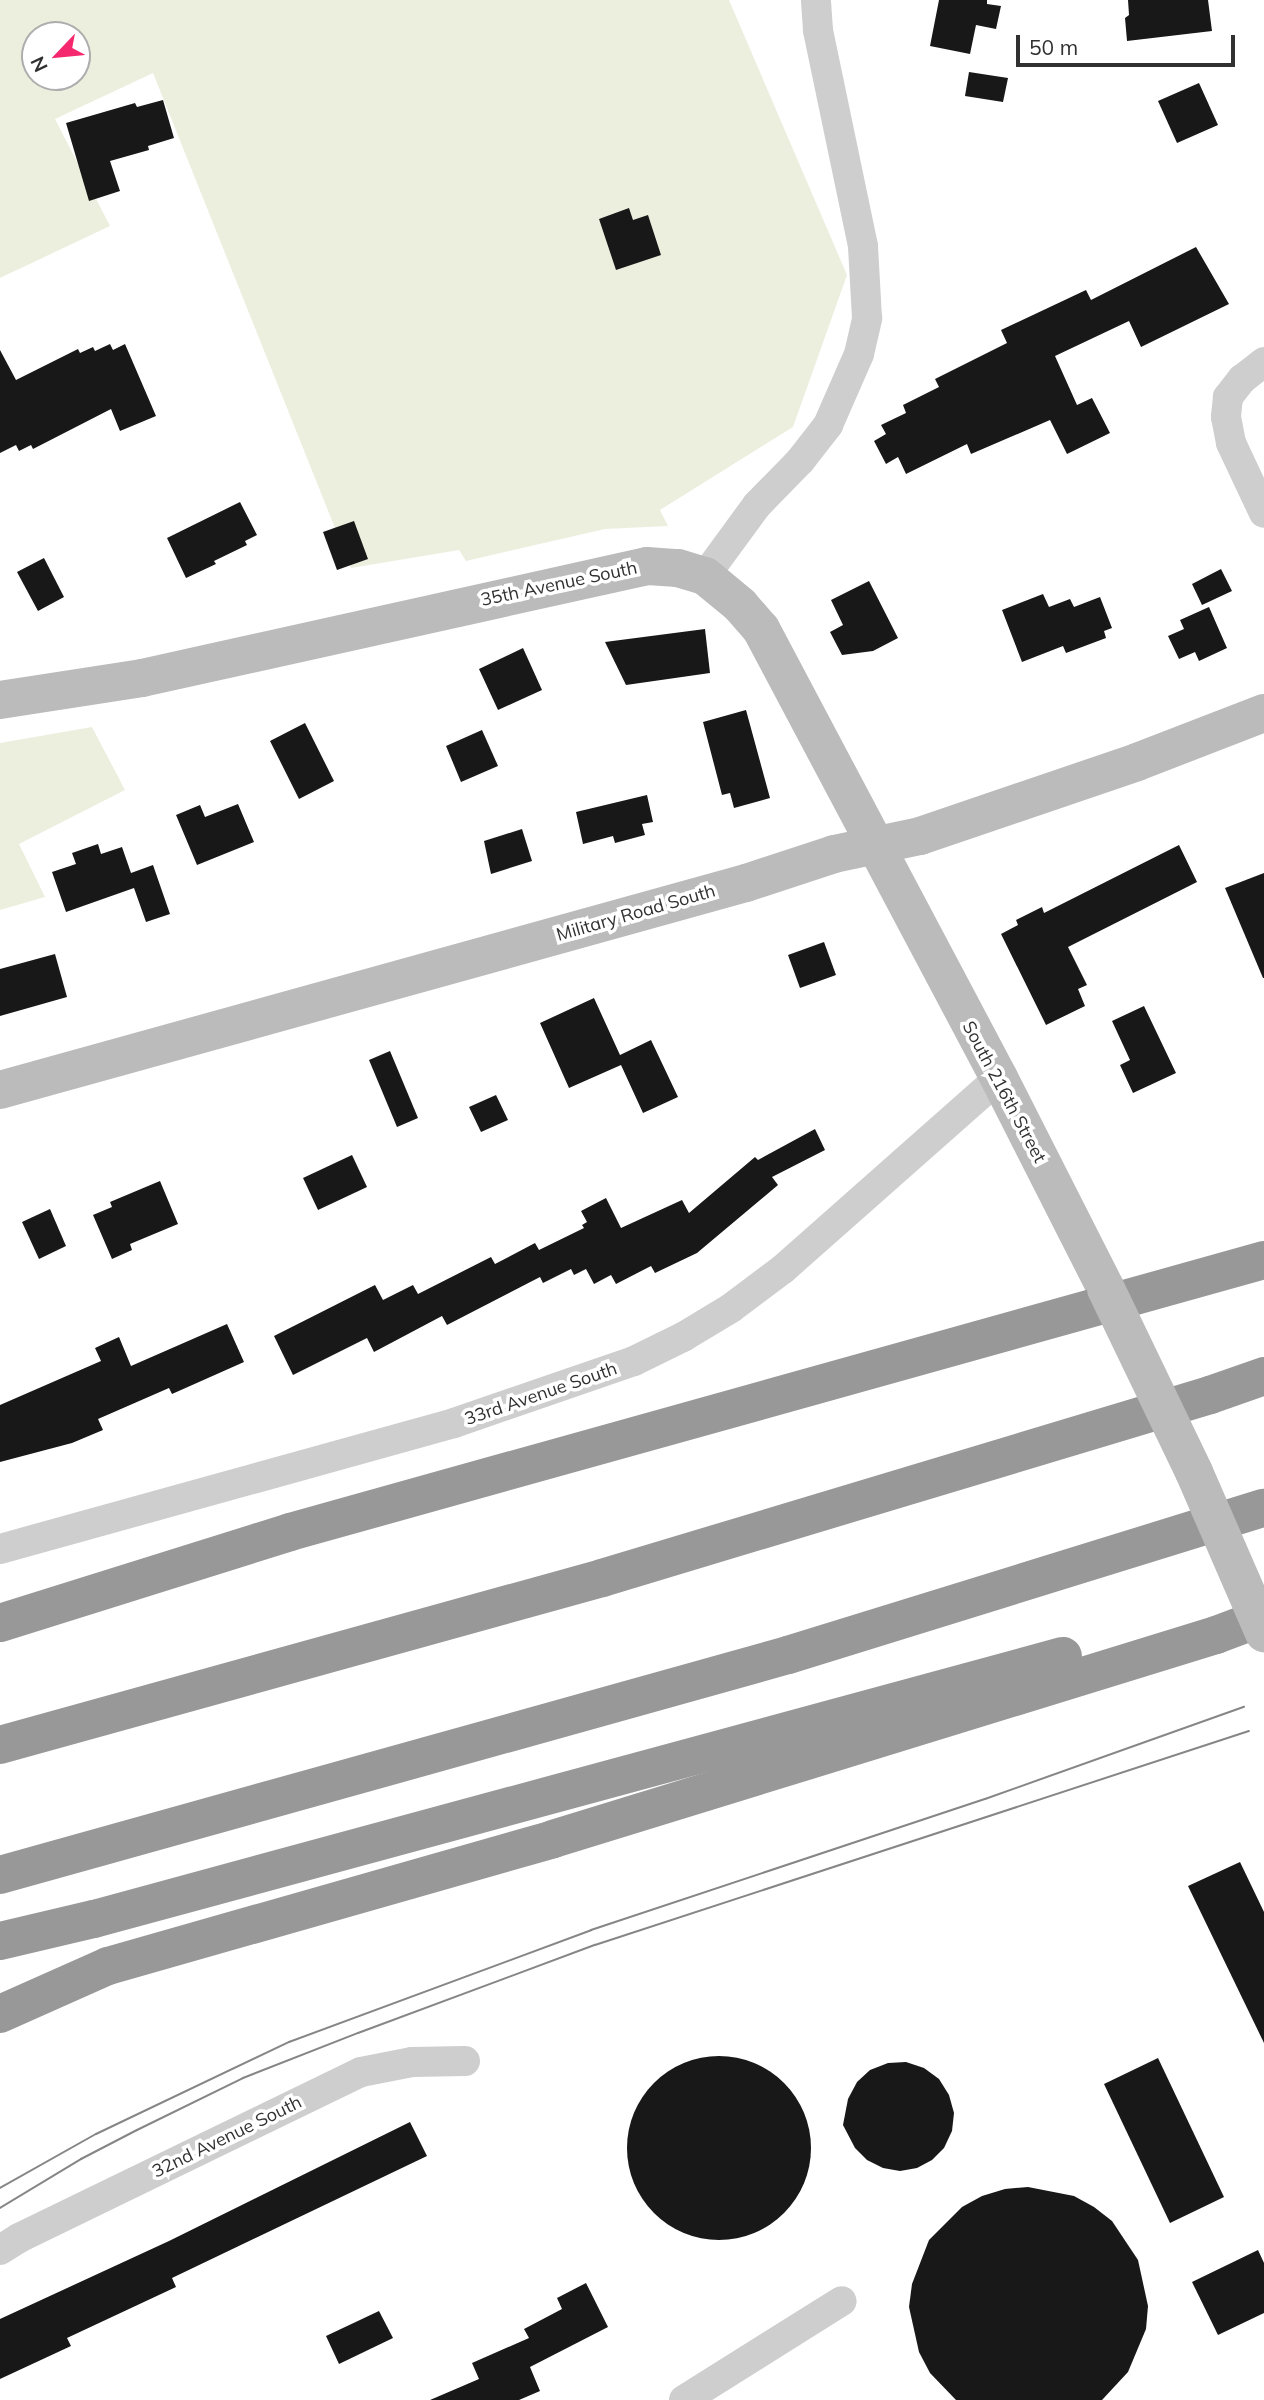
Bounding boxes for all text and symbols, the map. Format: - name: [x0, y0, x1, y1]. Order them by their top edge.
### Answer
- north arrow: [21, 21, 91, 91]
- scale bar: [1019, 21, 1238, 65]
- text: 50 m: [1029, 34, 1078, 60]
- text: N: [25, 53, 53, 76]
- street label: 35th Avenue South: [479, 557, 639, 611]
- street label: Military Road South: [554, 880, 718, 946]
- street label: South 216th Street: [958, 1018, 1050, 1166]
- street label: 33rd Avenue South: [462, 1358, 620, 1430]
- street label: 32nd Avenue South: [149, 2091, 305, 2183]

